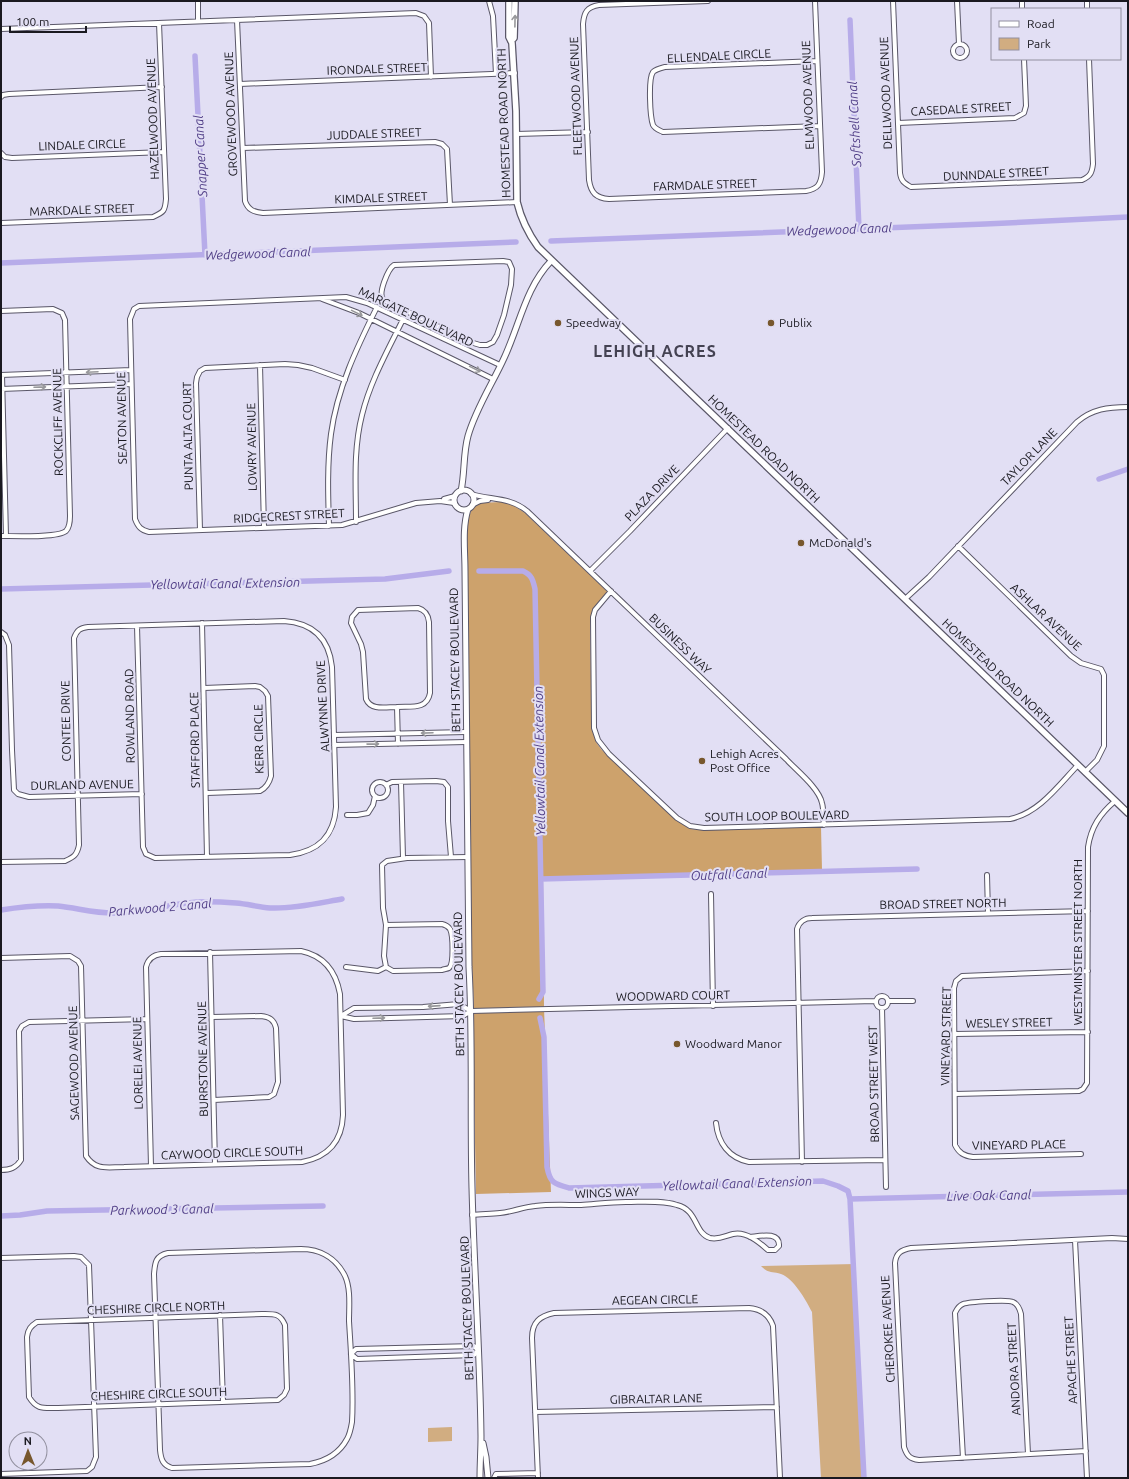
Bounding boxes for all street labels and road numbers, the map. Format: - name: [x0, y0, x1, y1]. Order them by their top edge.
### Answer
- street label: FLEETWOOD AVENUE: [567, 36, 584, 156]
- street label: DELLWOOD AVENUE: [877, 36, 894, 150]
- street label: ELMWOOD AVENUE: [799, 40, 816, 150]
- street label: ELLENDALE CIRCLE: [667, 46, 772, 65]
- street label: HOMESTEAD ROAD NORTH: [494, 48, 513, 198]
- street label: GROVEWOOD AVENUE: [222, 51, 239, 177]
- street label: HAZELWOOD AVENUE: [144, 58, 161, 180]
- street label: IRONDALE STREET: [326, 60, 428, 77]
- street label: CASEDALE STREET: [910, 99, 1012, 118]
- street label: JUDDALE STREET: [326, 125, 422, 142]
- street label: LINDALE CIRCLE: [38, 136, 126, 153]
- street label: DUNNDALE STREET: [943, 164, 1050, 183]
- street label: FARMDALE STREET: [653, 176, 757, 193]
- street label: KIMDALE STREET: [334, 189, 428, 206]
- street label: MARKDALE STREET: [29, 201, 135, 218]
- street label: MARGATE BOULEVARD: [357, 284, 476, 349]
- street label: ROCKCLIFF AVENUE: [50, 368, 65, 476]
- street label: SEATON AVENUE: [114, 371, 129, 464]
- street label: PUNTA ALTA COURT: [180, 381, 195, 490]
- street label: HOMESTEAD ROAD NORTH: [706, 392, 823, 505]
- street label: LOWRY AVENUE: [244, 403, 259, 491]
- street label: TAYLOR LANE: [998, 425, 1059, 488]
- street label: PLAZA DRIVE: [622, 462, 682, 523]
- street label: RIDGECREST STREET: [233, 506, 345, 525]
- street label: ASHLAR AVENUE: [1008, 580, 1085, 653]
- street label: BETH STACEY BOULEVARD: [447, 588, 462, 732]
- street label: BUSINESS WAY: [647, 611, 714, 676]
- street label: HOMESTEAD ROAD NORTH: [940, 616, 1057, 729]
- street label: ALWYNNE DRIVE: [314, 660, 331, 752]
- street label: ROWLAND ROAD: [122, 668, 137, 764]
- street label: CONTEE DRIVE: [58, 680, 73, 762]
- street label: STAFFORD PLACE: [187, 692, 202, 788]
- street label: KERR CIRCLE: [251, 704, 266, 774]
- street label: DURLAND AVENUE: [30, 777, 134, 792]
- street label: SOUTH LOOP BOULEVARD: [705, 808, 849, 823]
- street label: WESTMINSTER STREET NORTH: [1071, 859, 1084, 1025]
- street label: BROAD STREET NORTH: [879, 896, 1007, 911]
- street label: BETH STACEY BOULEVARD: [451, 912, 466, 1056]
- street label: VINEYARD STREET: [938, 986, 953, 1086]
- street label: WOODWARD COURT: [616, 988, 731, 1003]
- street label: BURRSTONE AVENUE: [195, 1001, 210, 1117]
- street label: SAGEWOOD AVENUE: [66, 1005, 81, 1120]
- street label: WESLEY STREET: [965, 1015, 1053, 1030]
- street label: LORELEI AVENUE: [130, 1016, 145, 1110]
- street label: BROAD STREET WEST: [866, 1025, 881, 1143]
- street label: VINEYARD PLACE: [972, 1137, 1066, 1152]
- street label: CAYWOOD CIRCLE SOUTH: [161, 1144, 303, 1161]
- street label: WINGS WAY: [574, 1185, 640, 1200]
- street label: BETH STACEY BOULEVARD: [457, 1236, 476, 1381]
- street label: CHEROKEE AVENUE: [878, 1275, 897, 1383]
- street label: AEGEAN CIRCLE: [612, 1292, 699, 1307]
- street label: CHESHIRE CIRCLE NORTH: [87, 1299, 225, 1316]
- street label: APACHE STREET: [1062, 1315, 1079, 1404]
- street label: ANDORA STREET: [1005, 1322, 1022, 1416]
- street label: CHESHIRE CIRCLE SOUTH: [90, 1385, 228, 1402]
- street label: GIBRALTAR LANE: [609, 1391, 703, 1406]

